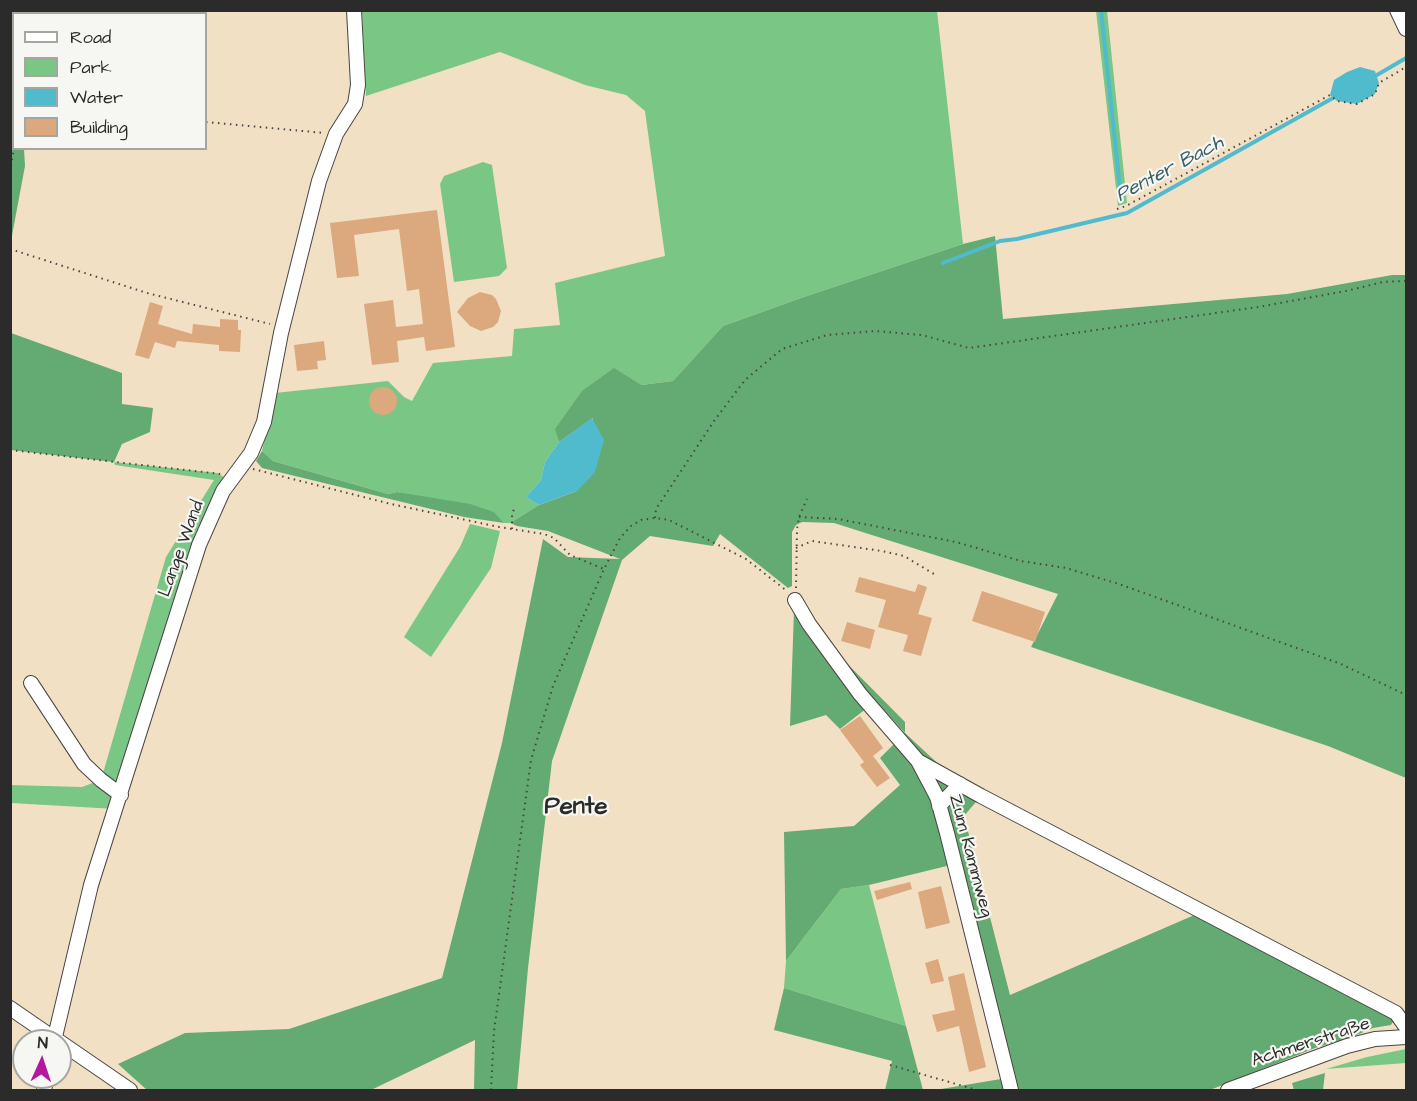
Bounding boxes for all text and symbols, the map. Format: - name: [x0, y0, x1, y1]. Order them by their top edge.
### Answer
- legend: [12, 12, 207, 150]
- text: Road: [70, 25, 111, 50]
- text: Park: [70, 55, 112, 80]
- text: Water: [70, 85, 123, 110]
- text: Building: [70, 115, 128, 140]
- water label: Penter Bach: [1112, 132, 1228, 208]
- street label: Lange Wand: [155, 498, 209, 600]
- street label: Zum Kammweg: [943, 792, 997, 920]
- district label: Pente: [545, 794, 607, 822]
- street label: Achmerstraße: [1249, 1014, 1373, 1072]
- north arrow: [12, 1029, 72, 1089]
- text: N: [37, 1032, 48, 1054]

